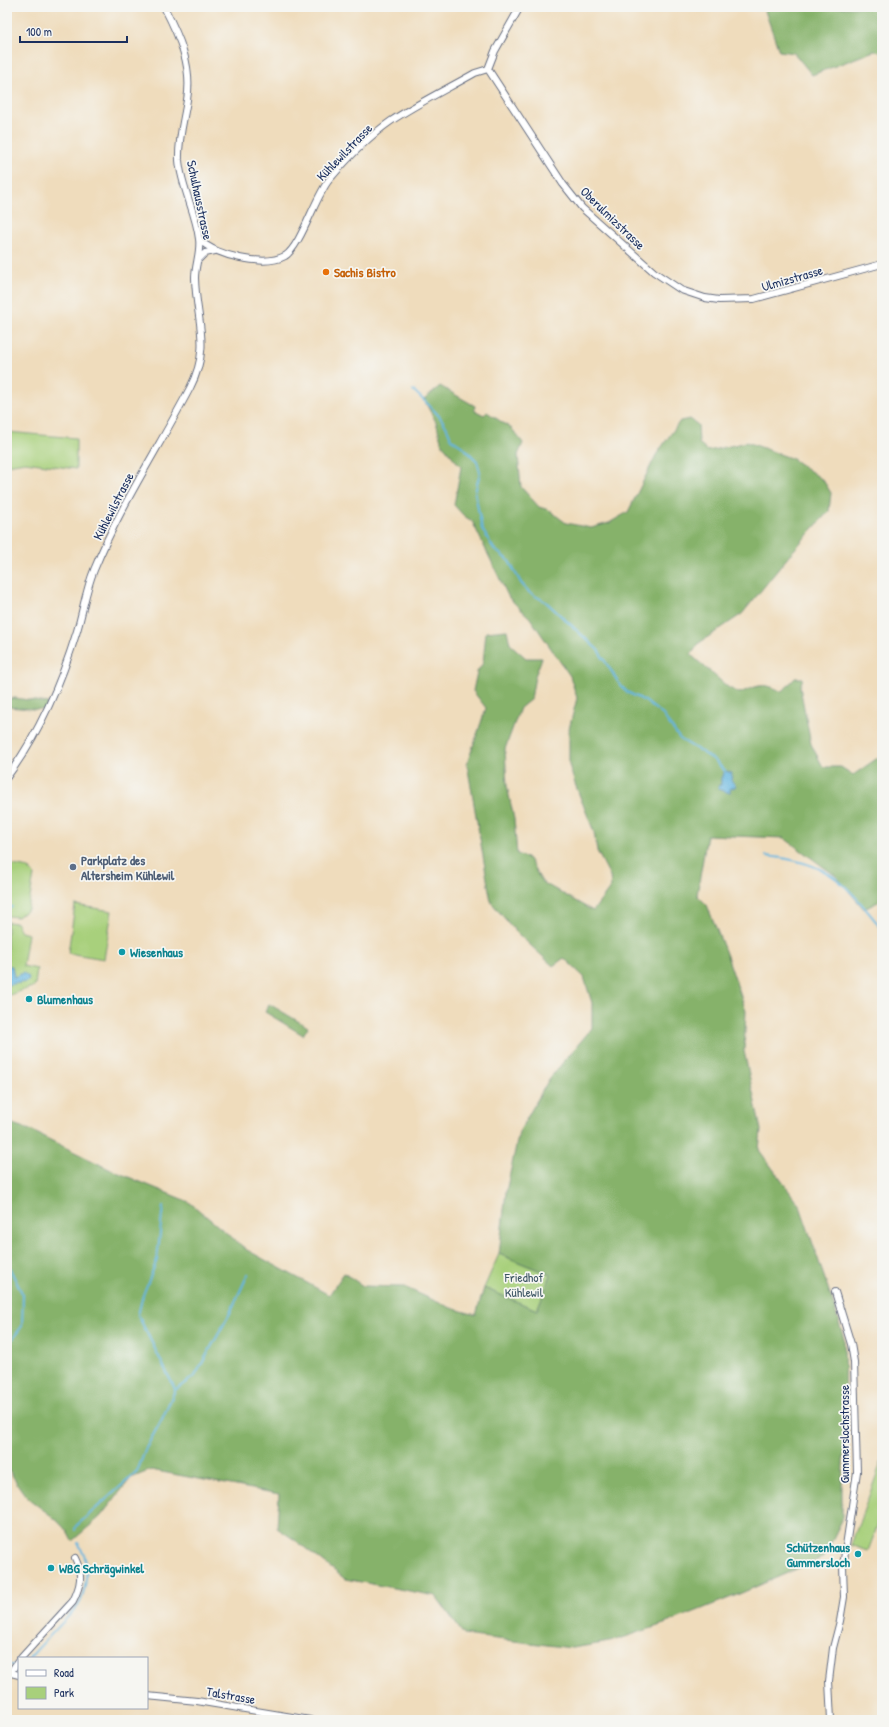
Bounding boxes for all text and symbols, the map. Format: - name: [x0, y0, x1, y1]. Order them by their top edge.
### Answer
- scale bar: [20, 18, 127, 44]
- text: 100 m: [26, 23, 52, 40]
- street label: Kühlewilstrasse: [312, 119, 376, 185]
- street label: Schulhausstrasse: [183, 159, 217, 241]
- street label: Oberulmizstrasse: [577, 183, 649, 253]
- street label: Ulmizstrasse: [759, 261, 825, 295]
- place label: Sachis Bistro: [334, 263, 396, 281]
- marker: Sachis Bistro: [321, 267, 331, 277]
- street label: Kühlewilstrasse: [88, 469, 138, 543]
- place label: Parkplatz des Altersheim Kühlewil: [81, 851, 175, 884]
- marker: Parkplatz des Altersheim Kühlewil: [68, 862, 78, 872]
- place label: Wiesenhaus: [130, 943, 183, 961]
- marker: Wiesenhaus: [117, 947, 127, 957]
- place label: Blumenhaus: [37, 990, 93, 1008]
- marker: Blumenhaus: [24, 994, 34, 1004]
- park label: Friedhof Kühlewil: [504, 1268, 544, 1301]
- street label: Gummerslochstrasse: [835, 1385, 853, 1483]
- place label: Schützenhaus Gummersloch: [786, 1538, 851, 1571]
- marker: Schützenhaus Gummersloch: [853, 1549, 863, 1559]
- place label: WBG Schrägwinkel: [59, 1559, 145, 1578]
- marker: WBG Schrägwinkel: [46, 1563, 56, 1573]
- legend: [18, 1657, 148, 1709]
- text: Road: [54, 1664, 74, 1681]
- street label: Talstrasse: [205, 1682, 257, 1708]
- text: Park: [54, 1684, 74, 1701]

